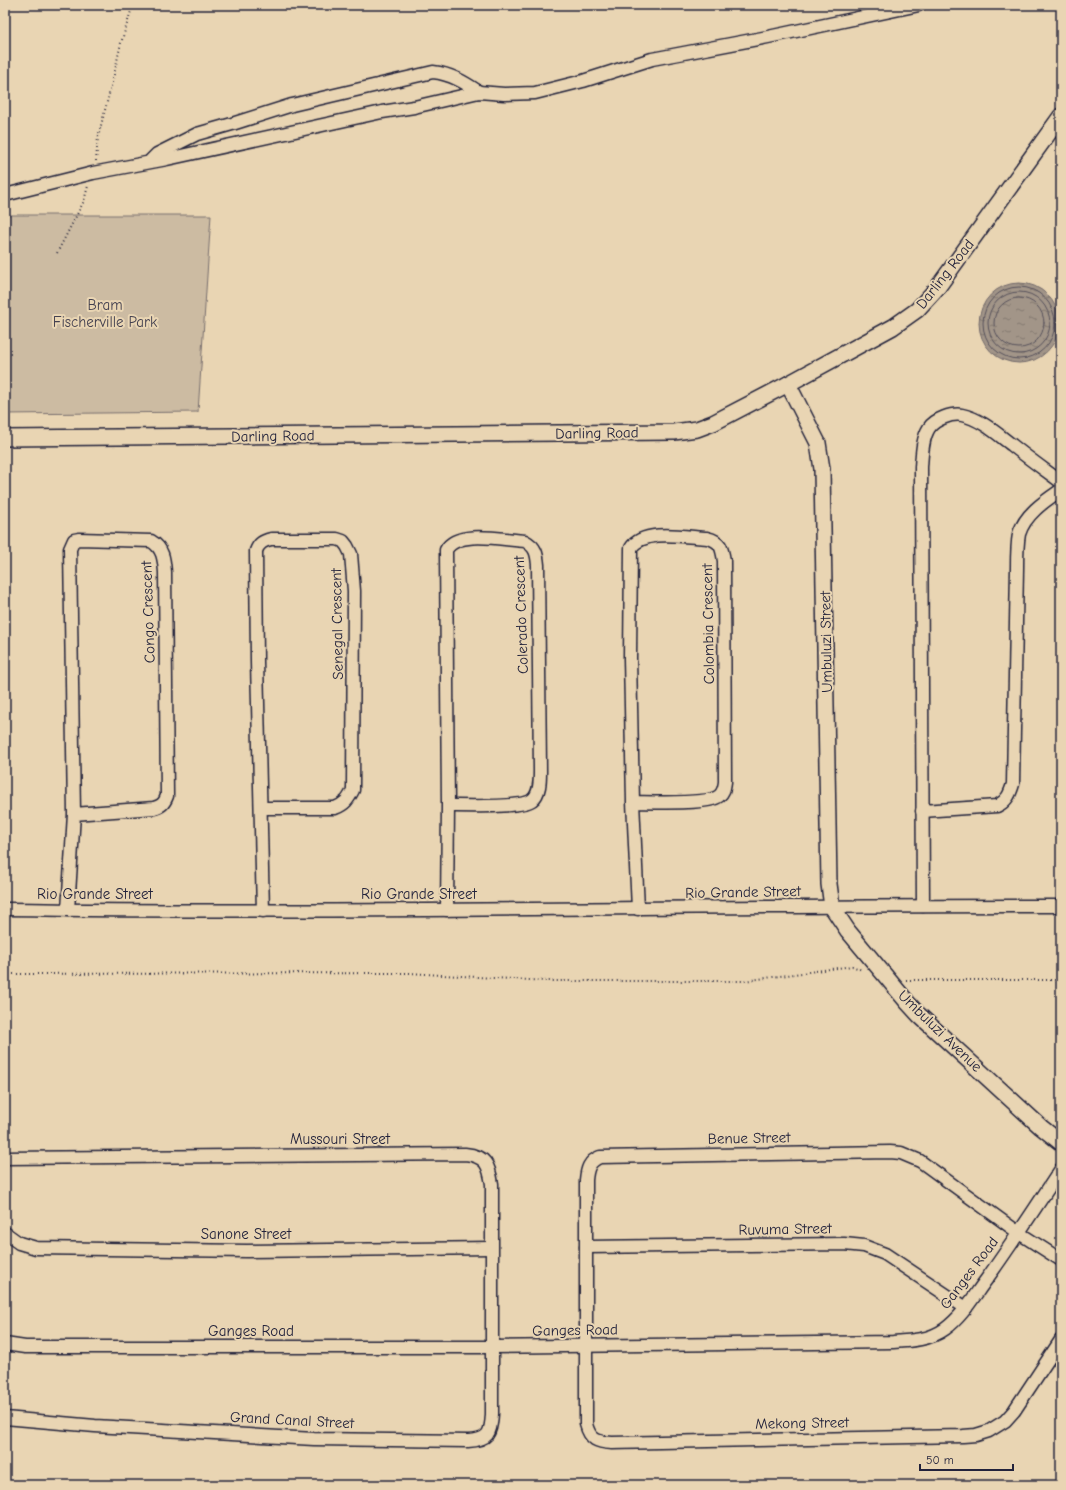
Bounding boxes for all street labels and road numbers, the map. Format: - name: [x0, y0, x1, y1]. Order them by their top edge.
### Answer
- street label: Darling Road: [912, 236, 978, 312]
- street label: Darling Road: [555, 423, 639, 443]
- street label: Darling Road: [231, 426, 315, 446]
- street label: Colerado Crescent: [510, 555, 532, 674]
- street label: Congo Crescent: [137, 560, 159, 663]
- street label: Colombia Crescent: [698, 563, 718, 685]
- street label: Senegal Crescent: [327, 567, 347, 680]
- street label: Umbuluzi Street: [816, 590, 836, 693]
- street label: Rio Grande Street: [685, 882, 802, 902]
- street label: Rio Grande Street: [37, 885, 154, 903]
- street label: Rio Grande Street: [361, 885, 478, 903]
- street label: Umbuluzi Avenue: [894, 986, 986, 1076]
- street label: Benue Street: [707, 1128, 791, 1148]
- street label: Mussouri Street: [290, 1130, 391, 1148]
- street label: Ruvuma Street: [738, 1219, 832, 1239]
- street label: Sanone Street: [201, 1225, 292, 1243]
- street label: Ganges Road: [936, 1233, 1002, 1313]
- street label: Ganges Road: [532, 1320, 618, 1340]
- street label: Ganges Road: [208, 1322, 294, 1340]
- street label: Grand Canal Street: [229, 1408, 355, 1432]
- street label: Mekong Street: [755, 1413, 850, 1433]

